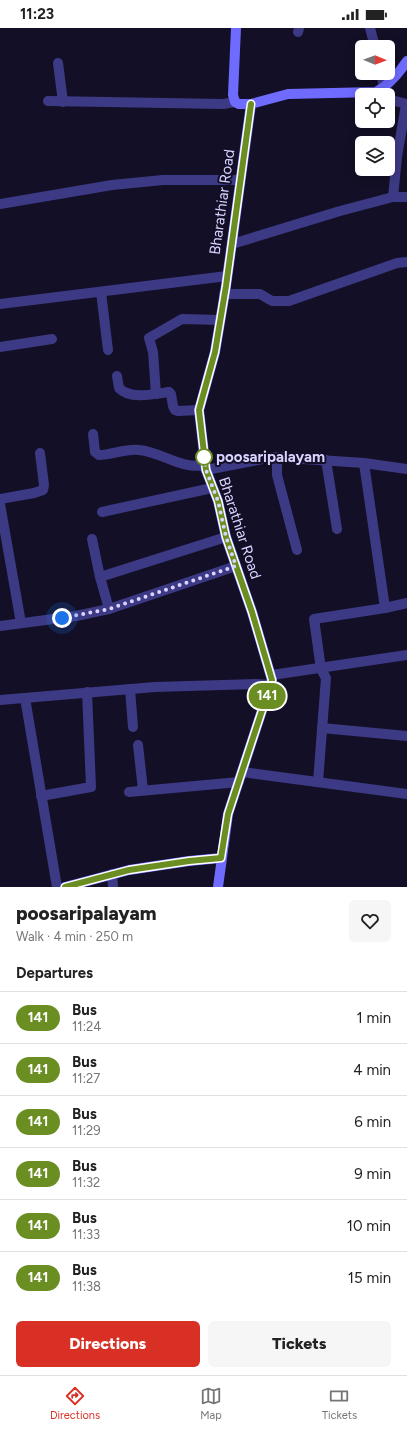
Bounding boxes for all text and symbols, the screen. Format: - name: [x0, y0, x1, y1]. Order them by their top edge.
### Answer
- text: 11:23: [20, 5, 54, 23]
- north arrow: [355, 40, 395, 80]
- map controls: [355, 40, 395, 176]
- button: locate: [355, 88, 395, 128]
- button: layers: [355, 136, 395, 176]
- street label: Bharathiar Road: [206, 148, 238, 256]
- marker: poosaripalayam: [195, 448, 213, 466]
- place label: poosaripalayam: [216, 448, 325, 466]
- street label: Bharathiar Road: [215, 475, 265, 581]
- your location: [52, 608, 72, 628]
- line badge: 141: [244, 683, 290, 709]
- text: 141: [257, 687, 277, 704]
- button: heart: [349, 900, 391, 942]
- text: poosaripalayam: [16, 902, 156, 925]
- text: Walk · 4 min · 250 m: [16, 929, 133, 944]
- text: Departures: [16, 964, 93, 982]
- text: Bus: [72, 1001, 97, 1019]
- text: 141: [28, 1009, 48, 1026]
- text: 1 min: [356, 1009, 391, 1027]
- text: 11:24: [72, 1019, 101, 1034]
- text: Bus: [72, 1053, 97, 1071]
- text: 141: [28, 1061, 48, 1078]
- text: 4 min: [353, 1061, 391, 1079]
- text: 11:27: [72, 1071, 100, 1086]
- text: Bus: [72, 1105, 97, 1123]
- text: 141: [28, 1113, 48, 1130]
- text: 6 min: [354, 1113, 391, 1131]
- text: 11:29: [72, 1123, 101, 1138]
- text: Bus: [72, 1157, 97, 1175]
- text: 141: [28, 1165, 48, 1182]
- text: 9 min: [354, 1165, 391, 1183]
- text: 11:32: [72, 1175, 100, 1190]
- text: Bus: [72, 1209, 97, 1227]
- text: 141: [28, 1217, 48, 1234]
- text: 10 min: [347, 1217, 391, 1235]
- text: 11:33: [72, 1227, 100, 1242]
- text: Bus: [72, 1261, 97, 1279]
- text: 141: [28, 1269, 48, 1286]
- text: 15 min: [348, 1269, 391, 1287]
- text: 11:38: [72, 1279, 101, 1294]
- button: Directions: [16, 1321, 200, 1367]
- button: Tickets: [208, 1321, 391, 1367]
- tab: Directions: [50, 1385, 100, 1422]
- tab: Map: [200, 1385, 222, 1422]
- tab: Tickets: [322, 1385, 357, 1422]

